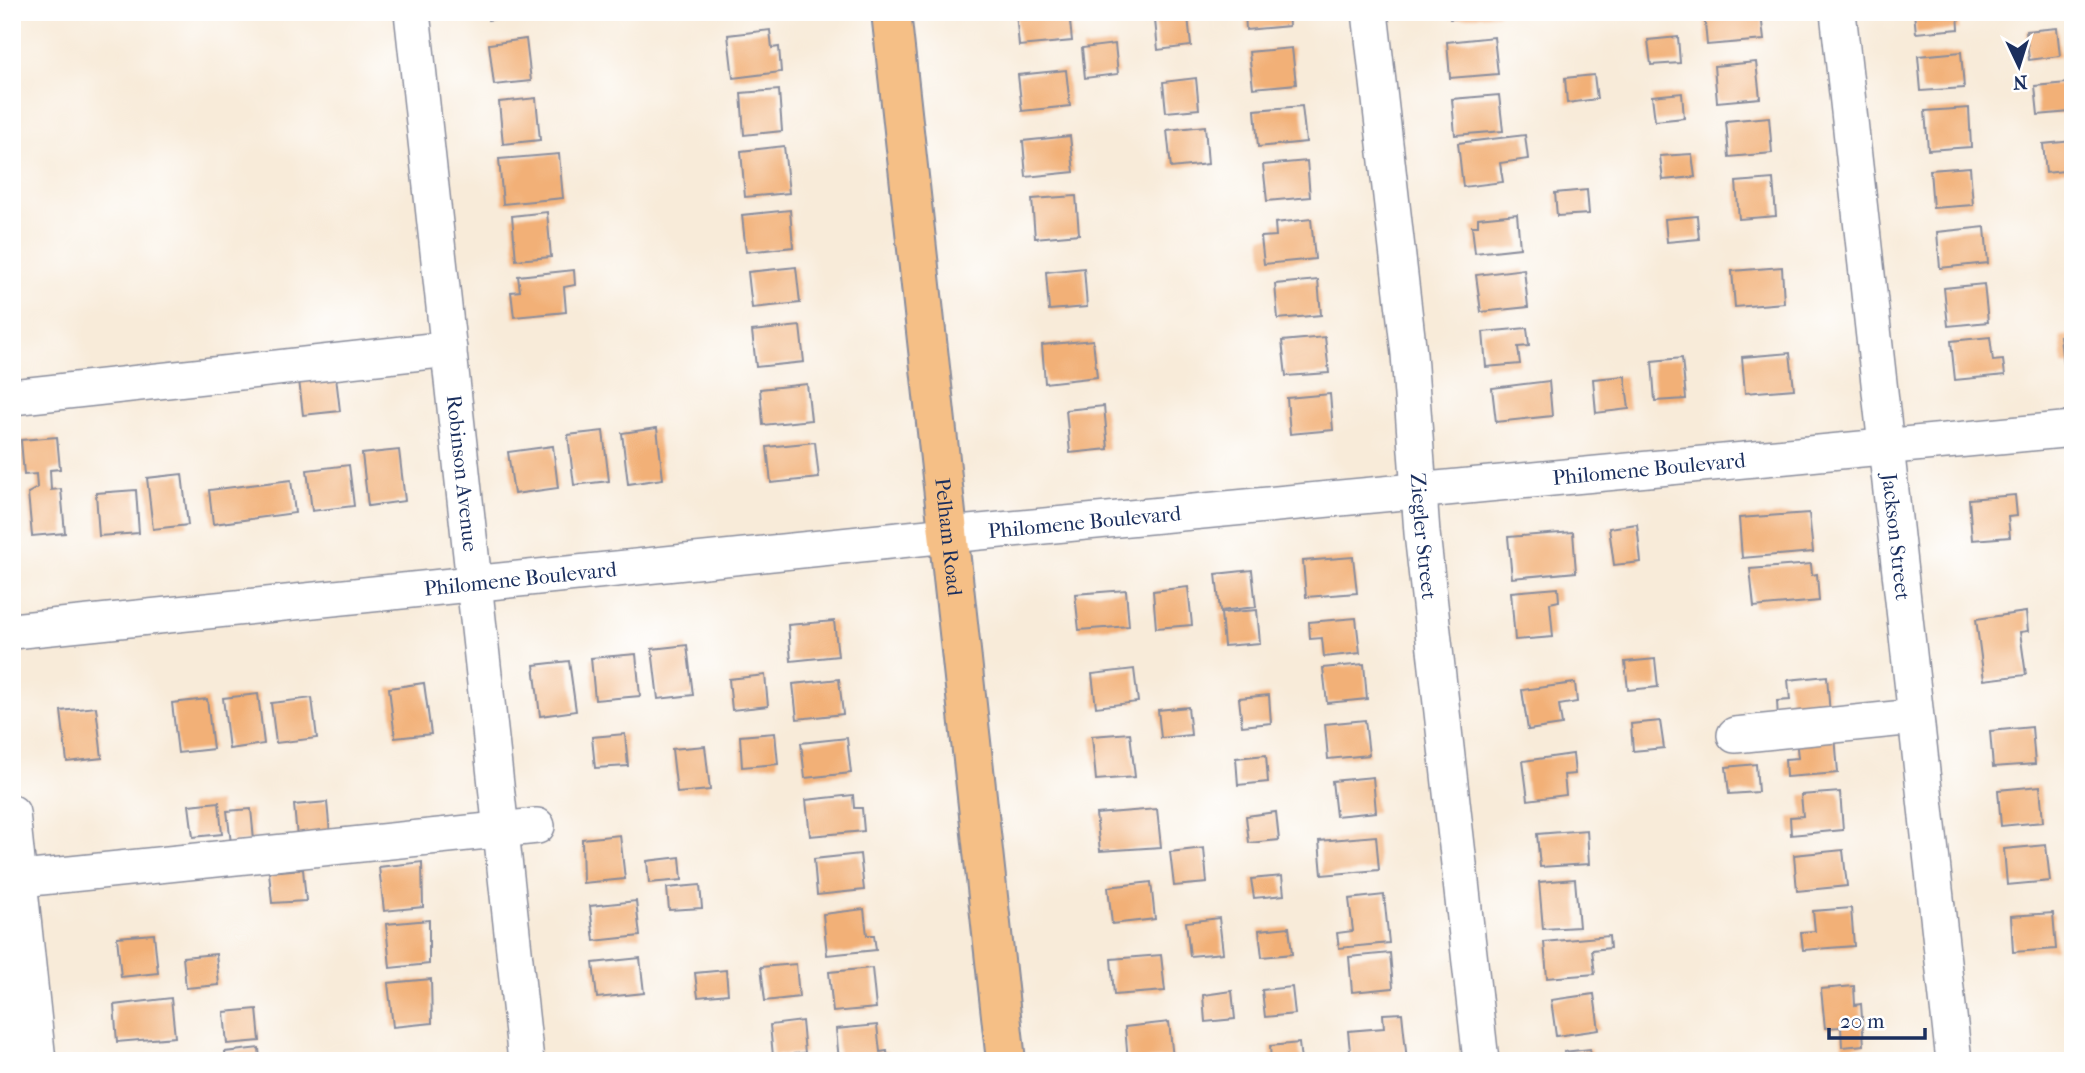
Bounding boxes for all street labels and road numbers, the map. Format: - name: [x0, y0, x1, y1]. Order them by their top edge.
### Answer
- street label: Robinson Avenue: [442, 394, 483, 553]
- street label: Philomene Boulevard: [1551, 448, 1747, 490]
- street label: Jackson Street: [1877, 470, 1915, 602]
- street label: Ziegler Street: [1406, 472, 1441, 601]
- street label: Pelham Road: [930, 477, 967, 598]
- street label: Philomene Boulevard: [987, 501, 1183, 543]
- street label: Philomene Boulevard: [423, 557, 618, 601]

